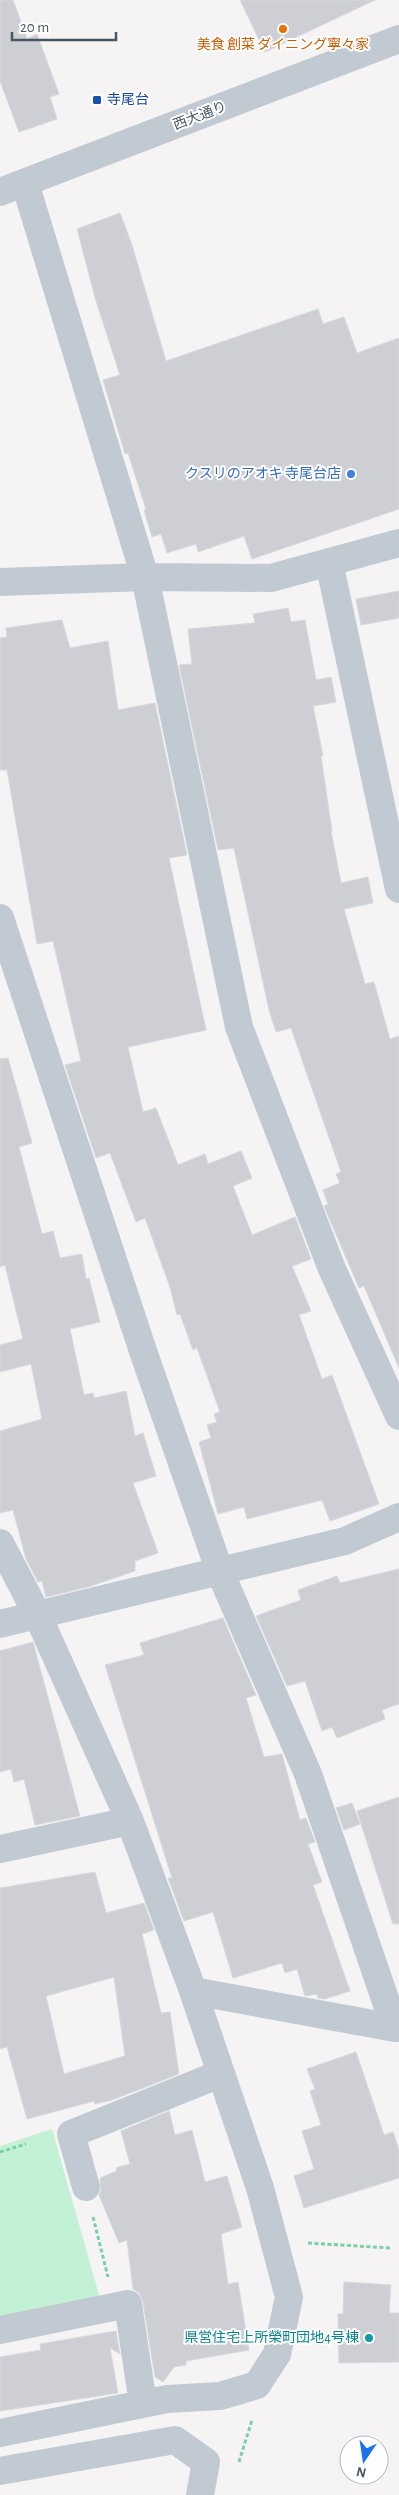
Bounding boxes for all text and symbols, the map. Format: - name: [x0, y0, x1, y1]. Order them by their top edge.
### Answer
- scale bar: [12, 10, 116, 42]
- text: 20 m: [20, 20, 49, 35]
- marker: 美食 創菜 ダイニング寧々家: [277, 23, 289, 35]
- place label: 美食 創菜 ダイニング寧々家: [197, 37, 369, 52]
- place label: 寺尾台: [107, 91, 149, 107]
- marker: 寺尾台: [91, 94, 103, 106]
- street label: 西大通り: [171, 98, 229, 133]
- place label: クスリのアオキ 寺尾台店: [185, 465, 341, 481]
- marker: クスリのアオキ 寺尾台店: [345, 468, 357, 480]
- place label: 県営住宅上所榮町団地4号棟: [184, 2329, 359, 2345]
- marker: 県営住宅上所榮町団地4号棟: [363, 2332, 375, 2344]
- north arrow: [339, 2435, 389, 2485]
- text: N: [355, 2464, 368, 2480]

